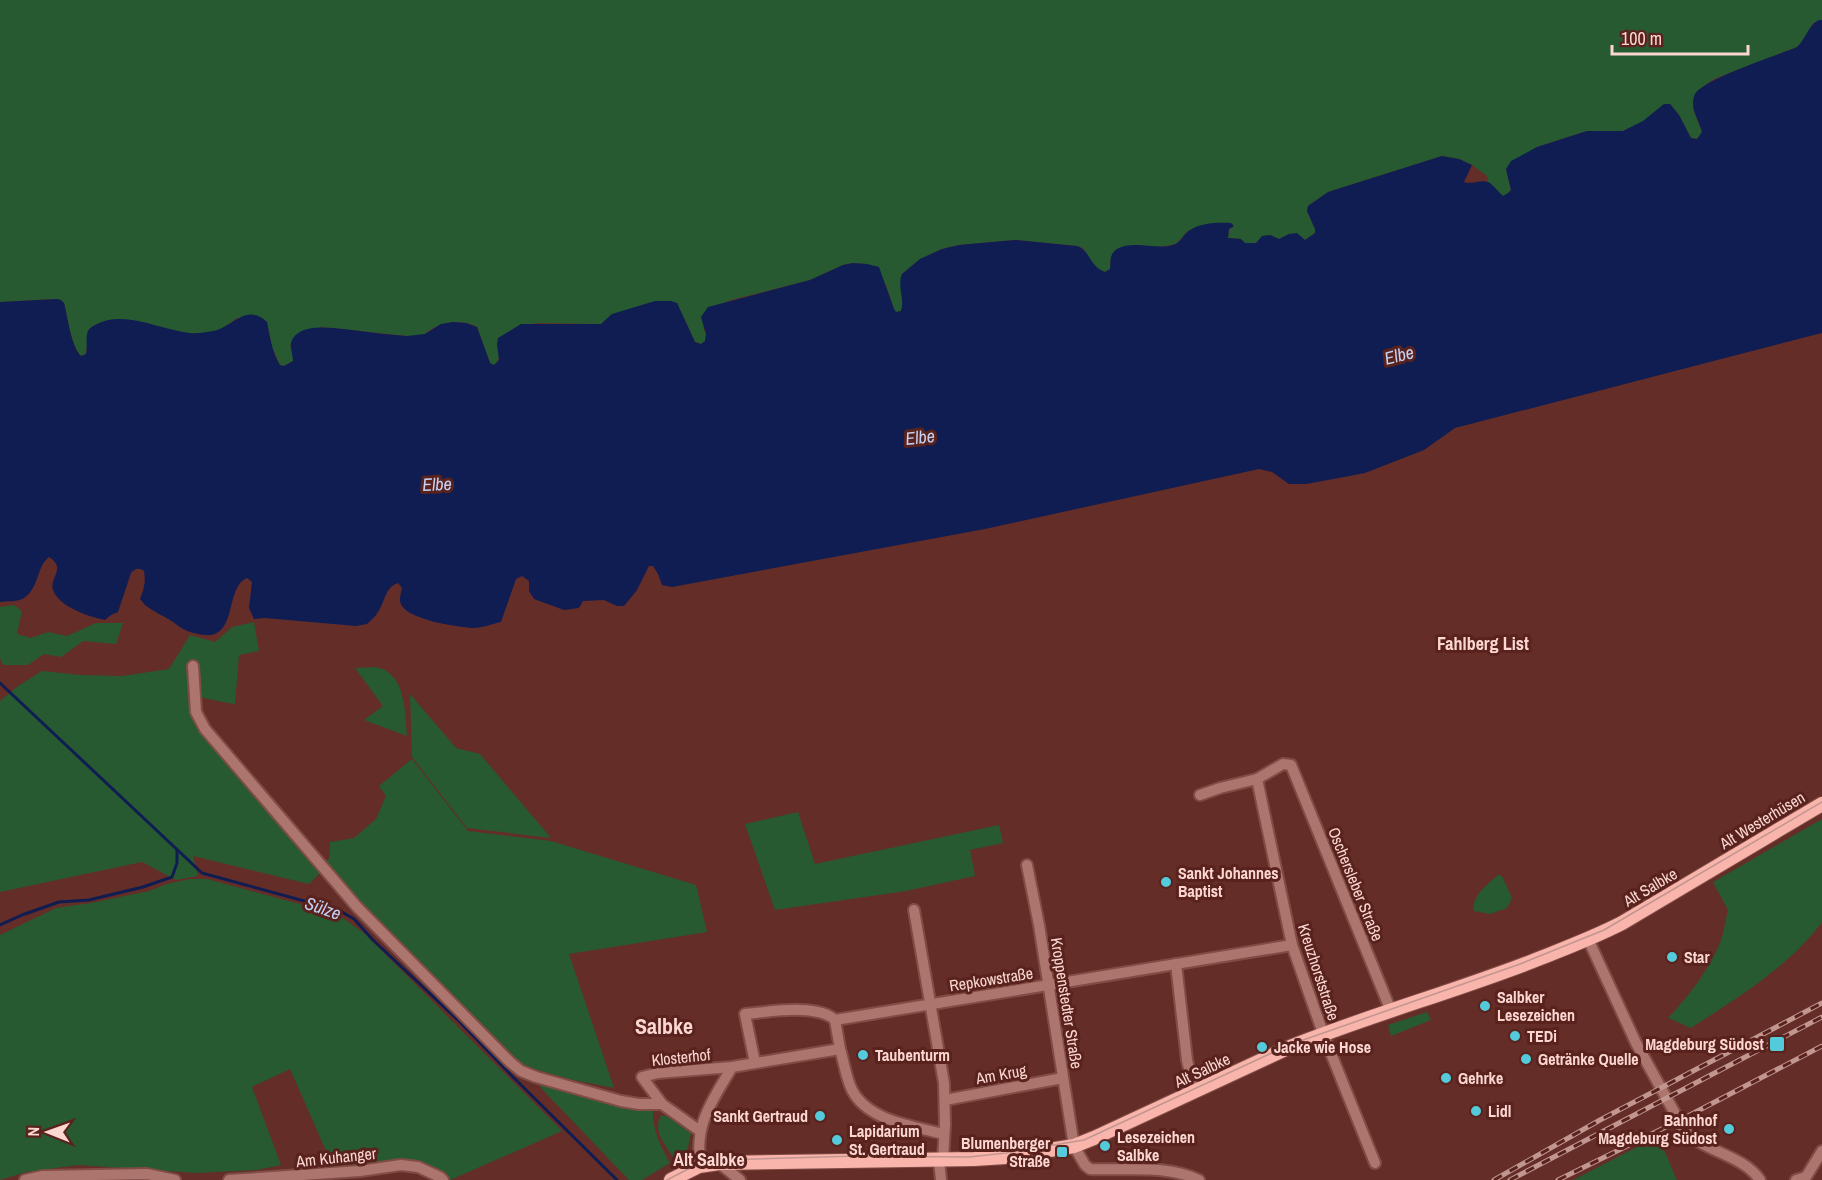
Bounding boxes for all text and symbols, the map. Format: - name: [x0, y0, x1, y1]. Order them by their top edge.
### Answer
- scale bar: [1612, 18, 1748, 56]
- text: 100 m: [1621, 26, 1662, 51]
- water label: Elbe: [1382, 339, 1416, 371]
- water label: Elbe: [904, 423, 936, 451]
- water label: Elbe: [422, 471, 452, 497]
- district label: Fahlberg List: [1437, 631, 1529, 656]
- street label: Alt Westerhüsen: [1714, 786, 1809, 855]
- street label: Oschersleber Straße: [1323, 824, 1389, 944]
- place label: Sankt Johannes Baptist: [1178, 862, 1279, 902]
- street label: Alt Salbke: [1618, 862, 1681, 912]
- marker: Sankt Johannes Baptist: [1159, 875, 1173, 889]
- water label: Sülze: [301, 890, 345, 926]
- street label: Kreuzhorststraße: [1293, 921, 1345, 1023]
- street label: Kroppenstedter Straße: [1046, 936, 1088, 1070]
- place label: Star: [1684, 946, 1710, 968]
- marker: Star: [1665, 950, 1679, 964]
- street label: Repkowstraße: [948, 962, 1034, 996]
- place label: Salbker Lesezeichen: [1497, 986, 1575, 1026]
- marker: Salbker Lesezeichen: [1478, 999, 1492, 1013]
- district label: Salbke: [635, 1011, 693, 1041]
- place label: TEDi: [1527, 1025, 1557, 1047]
- marker: TEDi: [1508, 1029, 1522, 1043]
- place label: Magdeburg Südost: [1645, 1033, 1765, 1055]
- marker: Magdeburg Südost: [1768, 1035, 1786, 1053]
- place label: Jacke wie Hose: [1274, 1036, 1371, 1058]
- marker: Jacke wie Hose: [1255, 1040, 1269, 1054]
- street label: Klosterhof: [650, 1043, 712, 1071]
- place label: Taubenturm: [875, 1044, 950, 1066]
- marker: Taubenturm: [856, 1048, 870, 1062]
- street label: Alt Salbke: [1170, 1048, 1233, 1093]
- place label: Getränke Quelle: [1538, 1048, 1639, 1070]
- marker: Getränke Quelle: [1519, 1052, 1533, 1066]
- street label: Am Krug: [973, 1059, 1029, 1089]
- place label: Gehrke: [1458, 1067, 1503, 1089]
- marker: Gehrke: [1439, 1071, 1453, 1085]
- place label: Lidl: [1488, 1100, 1511, 1122]
- north arrow: [18, 1102, 78, 1162]
- marker: Lidl: [1469, 1104, 1483, 1118]
- place label: Sankt Gertraud: [713, 1105, 808, 1127]
- marker: Sankt Gertraud: [813, 1109, 827, 1123]
- place label: Bahnhof Magdeburg Südost: [1598, 1109, 1718, 1149]
- place label: Lapidarium St. Gertraud: [849, 1120, 925, 1160]
- marker: Bahnhof Magdeburg Südost: [1722, 1122, 1736, 1136]
- place label: Lesezeichen Salbke: [1117, 1126, 1195, 1166]
- text: N: [22, 1127, 44, 1137]
- place label: Blumenberger Straße: [961, 1132, 1051, 1172]
- marker: Lapidarium St. Gertraud: [830, 1133, 844, 1147]
- marker: Lesezeichen Salbke: [1098, 1139, 1112, 1153]
- street label: Am Kuhanger: [294, 1142, 378, 1172]
- marker: Blumenberger Straße: [1055, 1145, 1069, 1159]
- district label: Alt Salbke: [673, 1147, 745, 1172]

